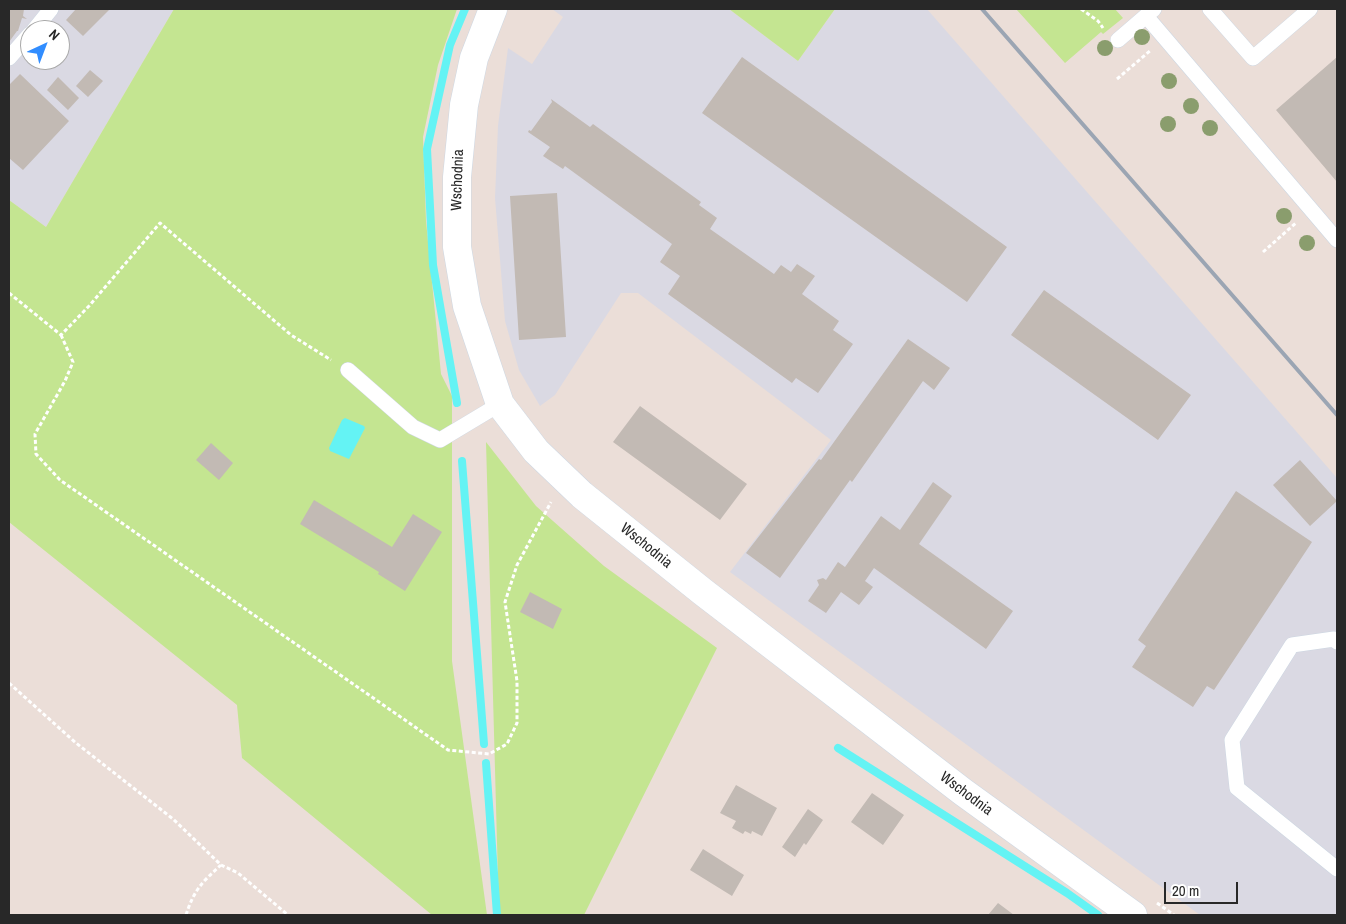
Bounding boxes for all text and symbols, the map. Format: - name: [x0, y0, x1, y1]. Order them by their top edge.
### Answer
- north arrow: [20, 20, 70, 70]
- text: N: [45, 25, 64, 44]
- street label: Wschodnia: [448, 149, 468, 211]
- street label: Wschodnia: [616, 520, 676, 572]
- street label: Wschodnia: [936, 768, 996, 820]
- scale bar: [1166, 872, 1240, 904]
- text: 20 m: [1172, 880, 1199, 901]

